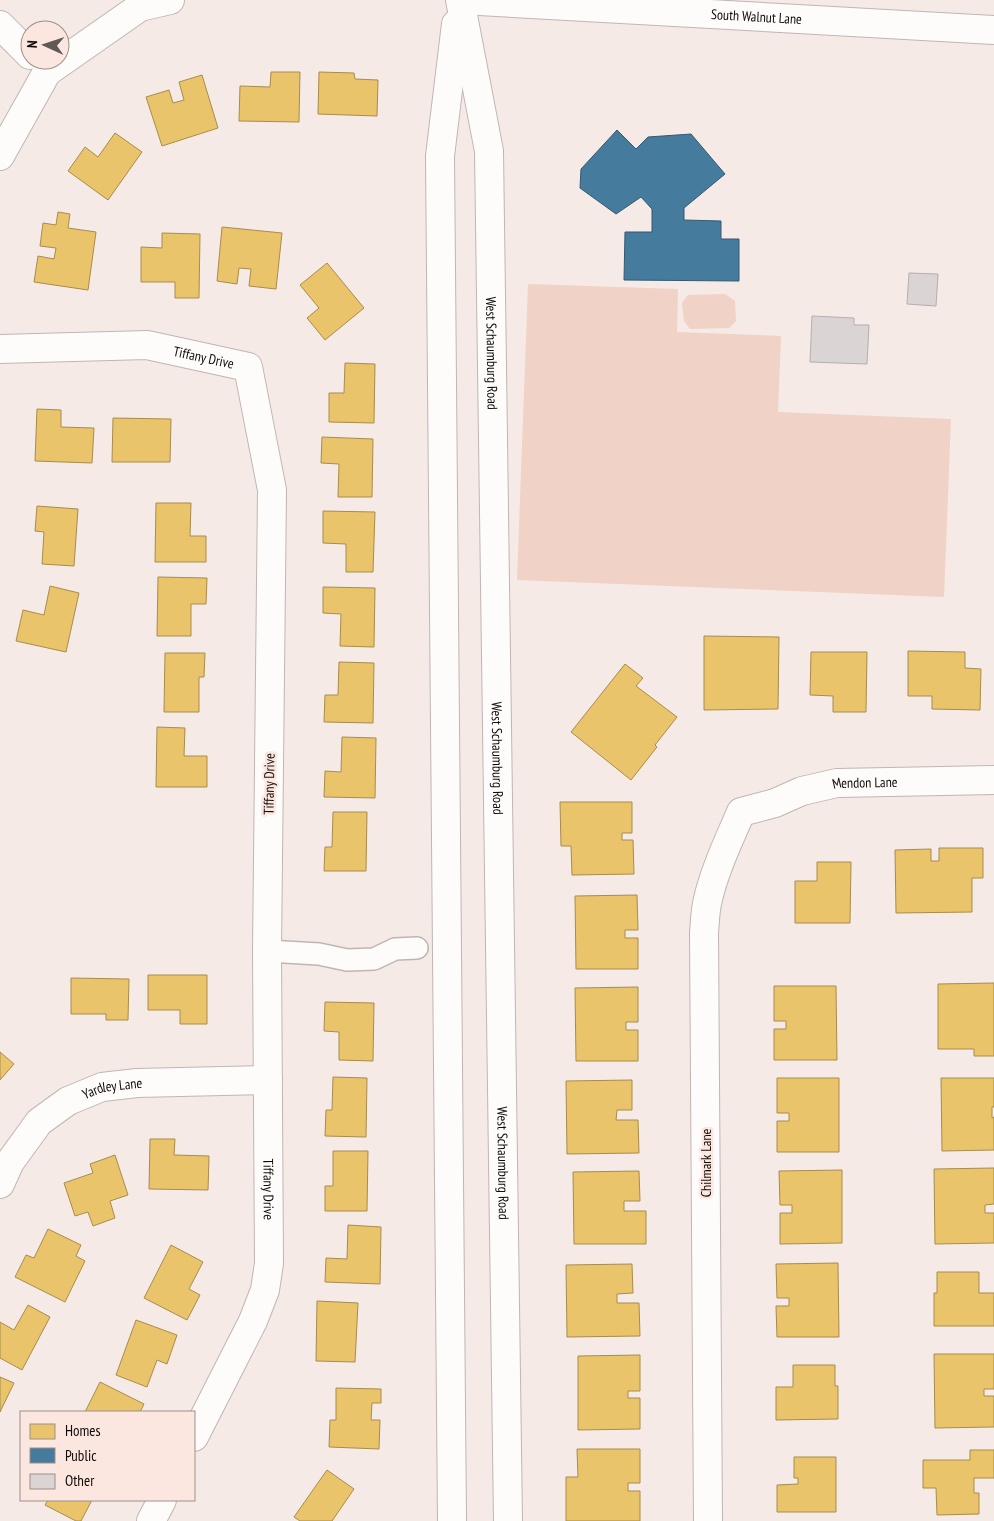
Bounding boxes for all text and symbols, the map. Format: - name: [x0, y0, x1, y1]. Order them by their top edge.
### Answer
- street label: South Walnut Lane: [711, 5, 803, 28]
- north arrow: [20, 20, 70, 70]
- text: N: [23, 40, 41, 49]
- street label: West Schaumburg Road: [482, 297, 502, 410]
- street label: Tiffany Drive: [172, 342, 236, 373]
- street label: West Schaumburg Road: [488, 701, 507, 815]
- street label: Tiffany Drive: [259, 753, 279, 815]
- street label: Mendon Lane: [830, 773, 898, 793]
- street label: Yardley Lane: [80, 1074, 142, 1103]
- street label: West Schaumburg Road: [493, 1106, 513, 1220]
- street label: Chilmark Lane: [697, 1128, 715, 1197]
- street label: Tiffany Drive: [259, 1158, 278, 1220]
- legend: [20, 1411, 195, 1501]
- text: Homes: [65, 1421, 101, 1440]
- text: Public: [65, 1446, 97, 1465]
- text: Other: [65, 1471, 95, 1490]

